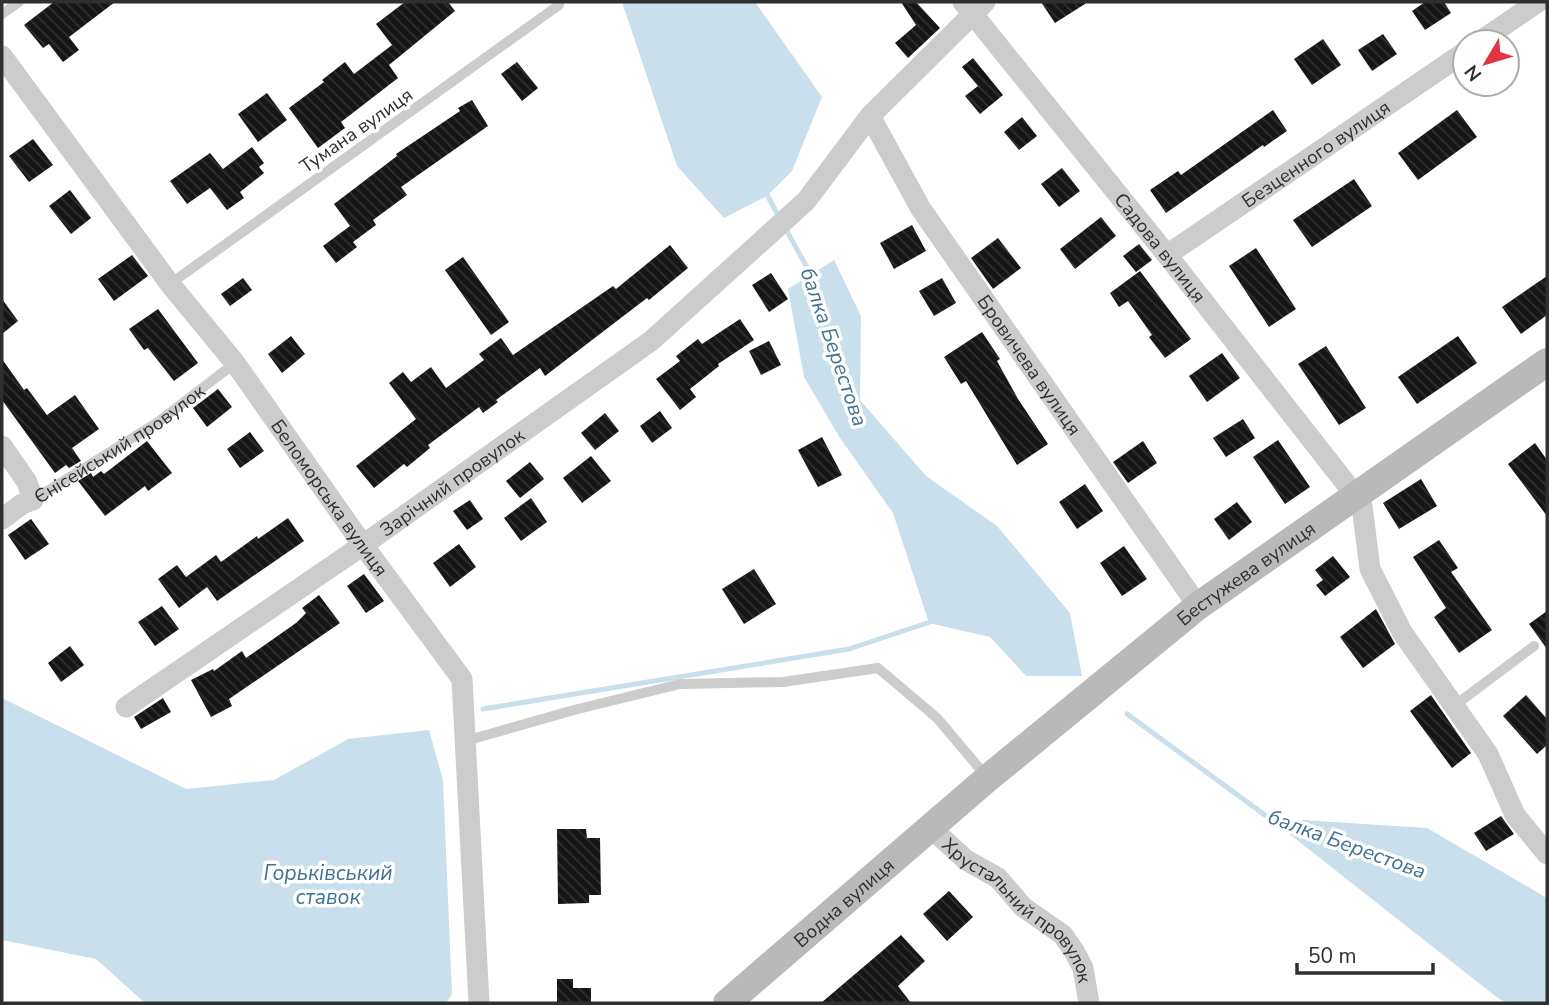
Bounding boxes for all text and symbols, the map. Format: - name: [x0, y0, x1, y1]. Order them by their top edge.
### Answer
- north arrow: [1451, 28, 1521, 98]
- text: N: [1459, 59, 1488, 86]
- street label: Тумана вулиця: [295, 82, 418, 179]
- street label: Безценного вулиця: [1237, 95, 1396, 214]
- street label: Садова вулиця: [1108, 188, 1212, 308]
- water label: балка Берестова: [794, 264, 874, 430]
- street label: Бровичева вулиця: [971, 290, 1087, 441]
- street label: Єнісейський провулок: [29, 379, 211, 510]
- street label: Беломорська вулиця: [264, 414, 394, 582]
- street label: Зарічний провулок: [375, 423, 530, 543]
- street label: Бестужева вулиця: [1172, 516, 1321, 632]
- water label: балка Берестова: [1264, 802, 1430, 886]
- street label: Хрустальний провулок: [936, 832, 1097, 985]
- street label: Водна вулиця: [789, 853, 900, 954]
- water label: Горьківський ставок: [264, 859, 392, 911]
- scale bar: [1297, 932, 1434, 976]
- text: 50 m: [1308, 942, 1357, 970]

